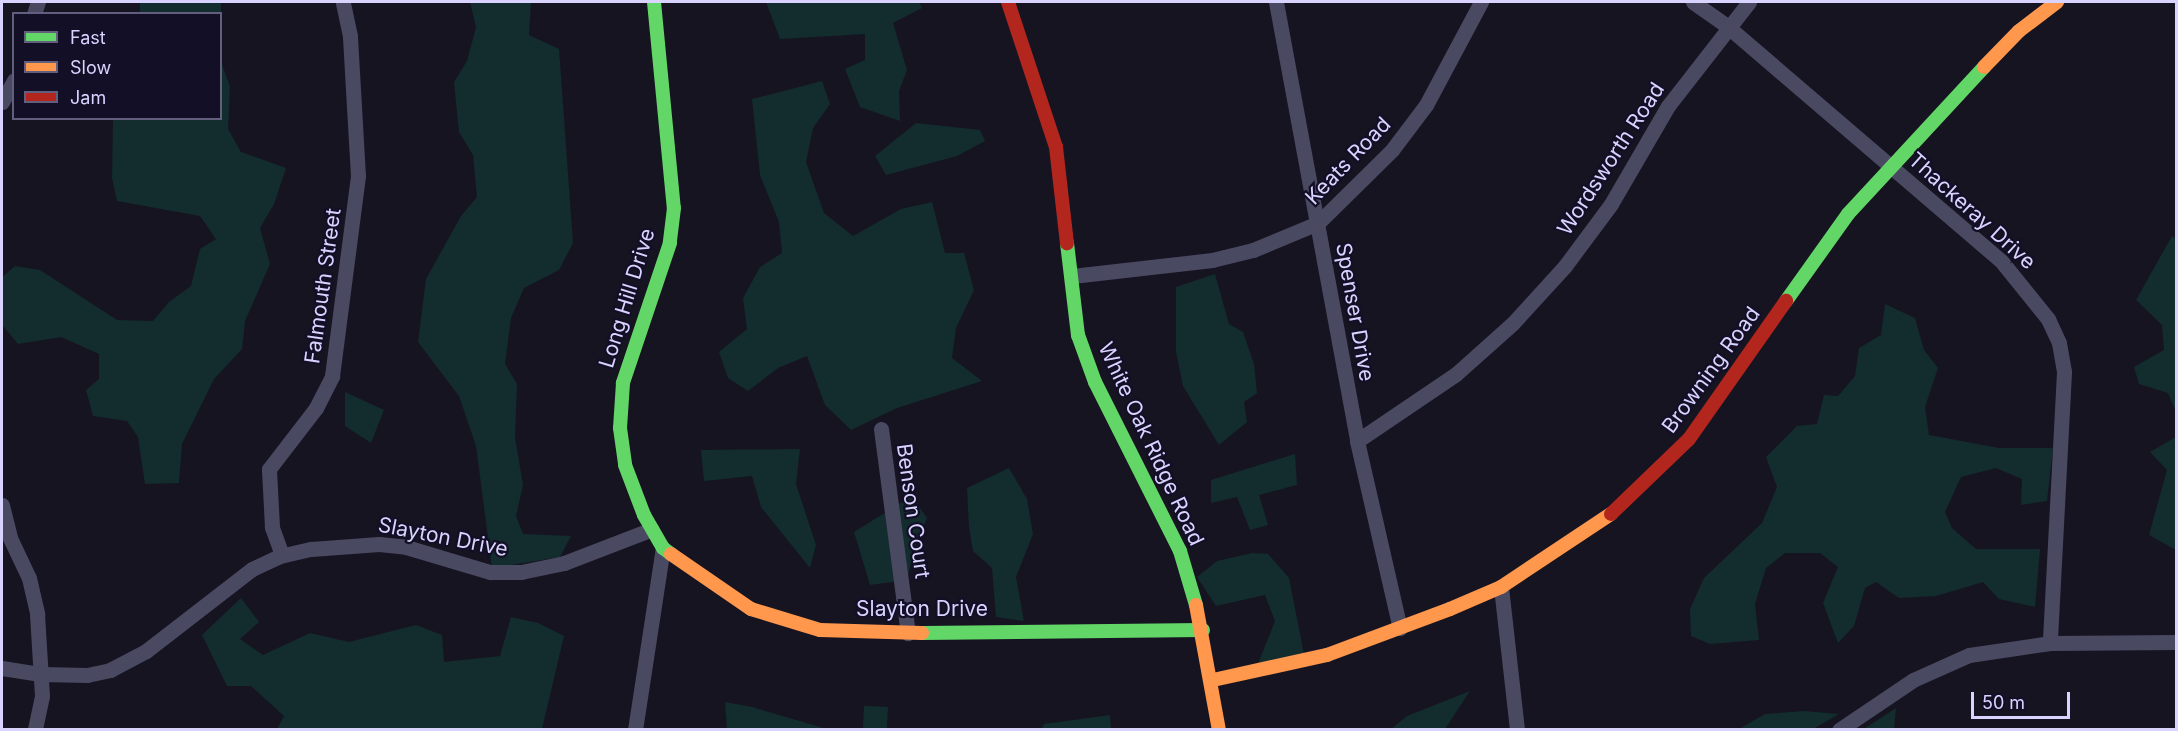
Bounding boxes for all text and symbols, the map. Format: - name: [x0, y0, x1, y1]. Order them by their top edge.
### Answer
- legend: [12, 12, 222, 120]
- text: Fast: [70, 27, 106, 48]
- text: Slow: [70, 57, 111, 78]
- street label: Wordsworth Road: [1552, 78, 1670, 240]
- text: Jam: [70, 87, 106, 108]
- street label: Keats Road: [1300, 112, 1396, 210]
- street label: Thackeray Drive: [1903, 147, 2041, 275]
- street label: Falmouth Street: [300, 207, 346, 365]
- street label: Long Hill Drive: [594, 225, 660, 371]
- street label: Spenser Drive: [1330, 241, 1380, 383]
- street label: Browning Road: [1657, 302, 1765, 438]
- street label: White Oak Ridge Road: [1093, 338, 1209, 550]
- street label: Benson Court: [891, 442, 935, 580]
- street label: Slayton Drive: [376, 512, 510, 562]
- street label: Slayton Drive: [856, 596, 988, 622]
- scale bar: [1974, 680, 2073, 718]
- text: 50 m: [1982, 692, 2025, 713]

